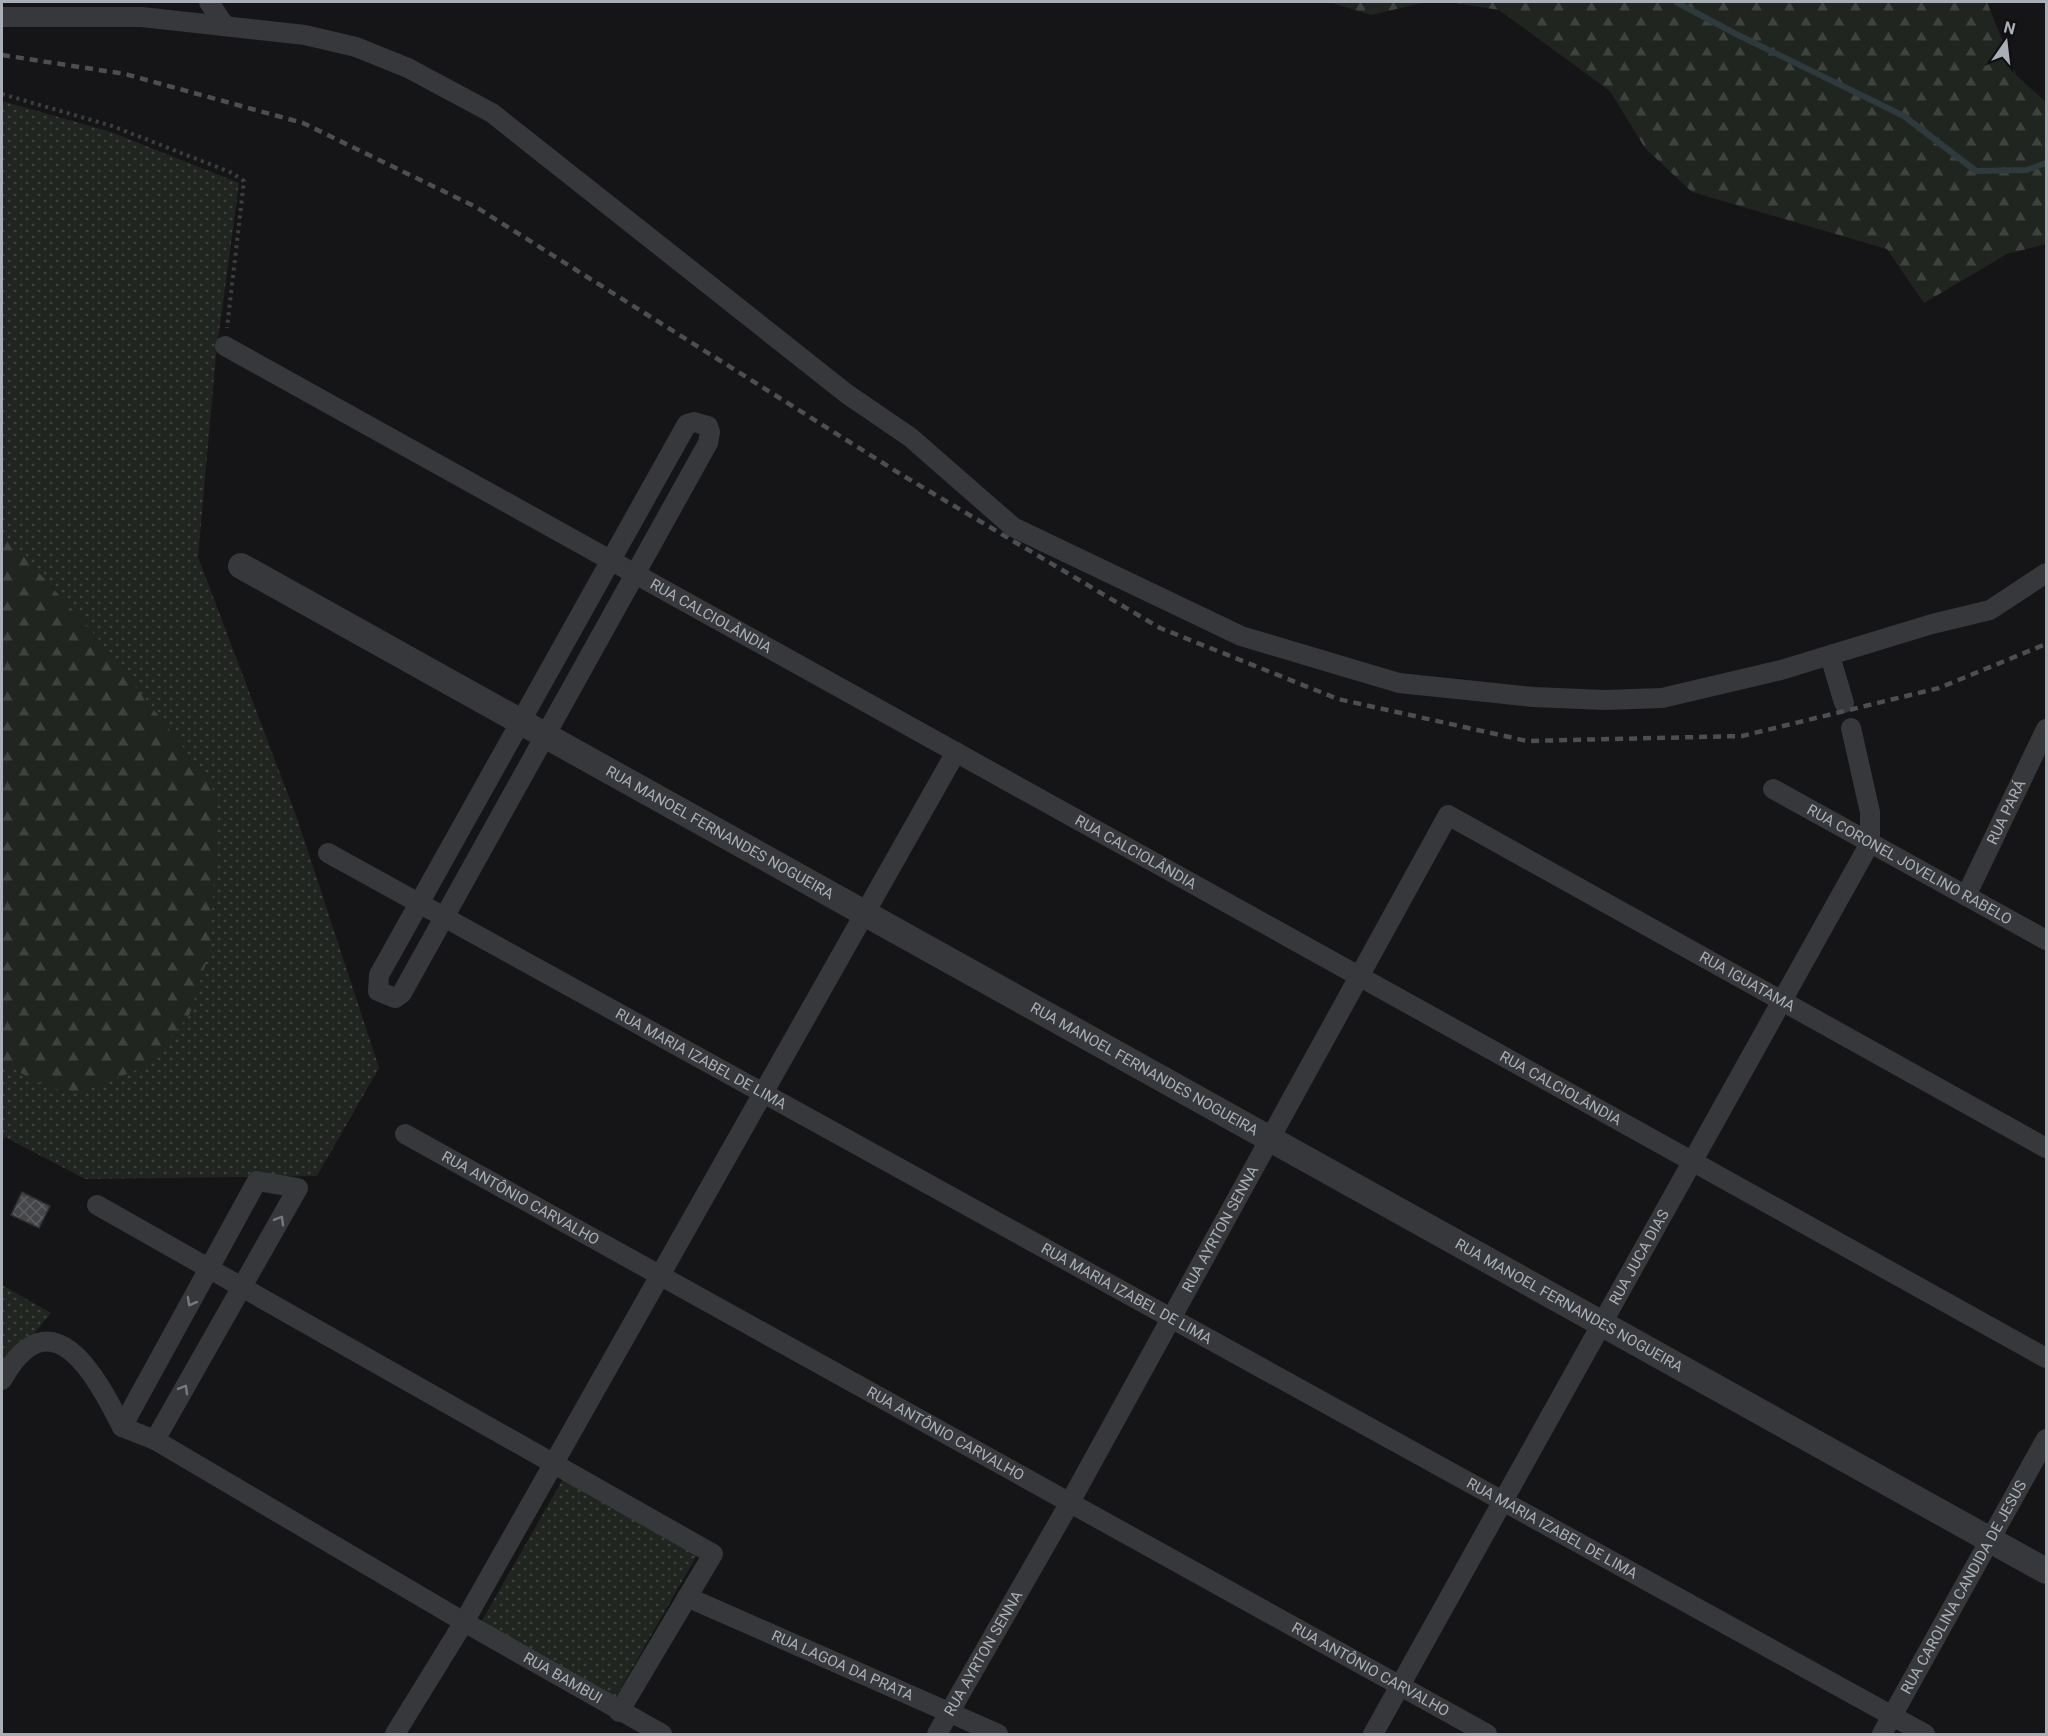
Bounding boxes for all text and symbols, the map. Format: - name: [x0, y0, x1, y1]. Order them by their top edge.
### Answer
- north arrow: [1976, 12, 2036, 72]
- text: N: [2002, 17, 2017, 39]
- street label: RUA CALCIOLÂNDIA: [647, 575, 775, 657]
- street label: RUA MANOEL FERNANDES NOGUEIRA: [603, 762, 837, 903]
- street label: RUA PARÁ: [1983, 777, 2029, 847]
- street label: RUA CORONEL JOVELINO RABELO: [1804, 801, 2015, 928]
- street label: RUA CALCIOLÂNDIA: [1072, 811, 1200, 893]
- street label: RUA IGUATAMA: [1696, 948, 1798, 1015]
- street label: RUA MANOEL FERNANDES NOGUEIRA: [1027, 998, 1262, 1140]
- street label: RUA MARIA IZABEL DE LIMA: [612, 1004, 790, 1113]
- street label: RUA CALCIOLÂNDIA: [1497, 1047, 1625, 1129]
- street label: RUA ANTÔNIO CARVALHO: [439, 1147, 602, 1249]
- street label: RUA AYRTON SENNA: [1178, 1163, 1262, 1295]
- street label: RUA JUCA DIAS: [1605, 1206, 1673, 1308]
- one-way arrow: [273, 1215, 285, 1226]
- street label: RUA MANOEL FERNANDES NOGUEIRA: [1452, 1235, 1686, 1376]
- street label: RUA MARIA IZABEL DE LIMA: [1038, 1239, 1215, 1348]
- one-way arrow: [187, 1296, 198, 1307]
- street label: RUA ANTÔNIO CARVALHO: [864, 1383, 1027, 1485]
- one-way arrow: [176, 1385, 188, 1395]
- street label: RUA MARIA IZABEL DE LIMA: [1464, 1474, 1641, 1583]
- street label: RUA CAROLINA CANDIDA DE JESUS: [1897, 1477, 2030, 1697]
- street label: RUA AYRTON SENNA: [940, 1587, 1026, 1719]
- street label: RUA ANTÔNIO CARVALHO: [1289, 1619, 1452, 1720]
- street label: RUA LAGOA DA PRATA: [769, 1626, 916, 1705]
- street label: RUA BAMBUI: [520, 1649, 606, 1707]

